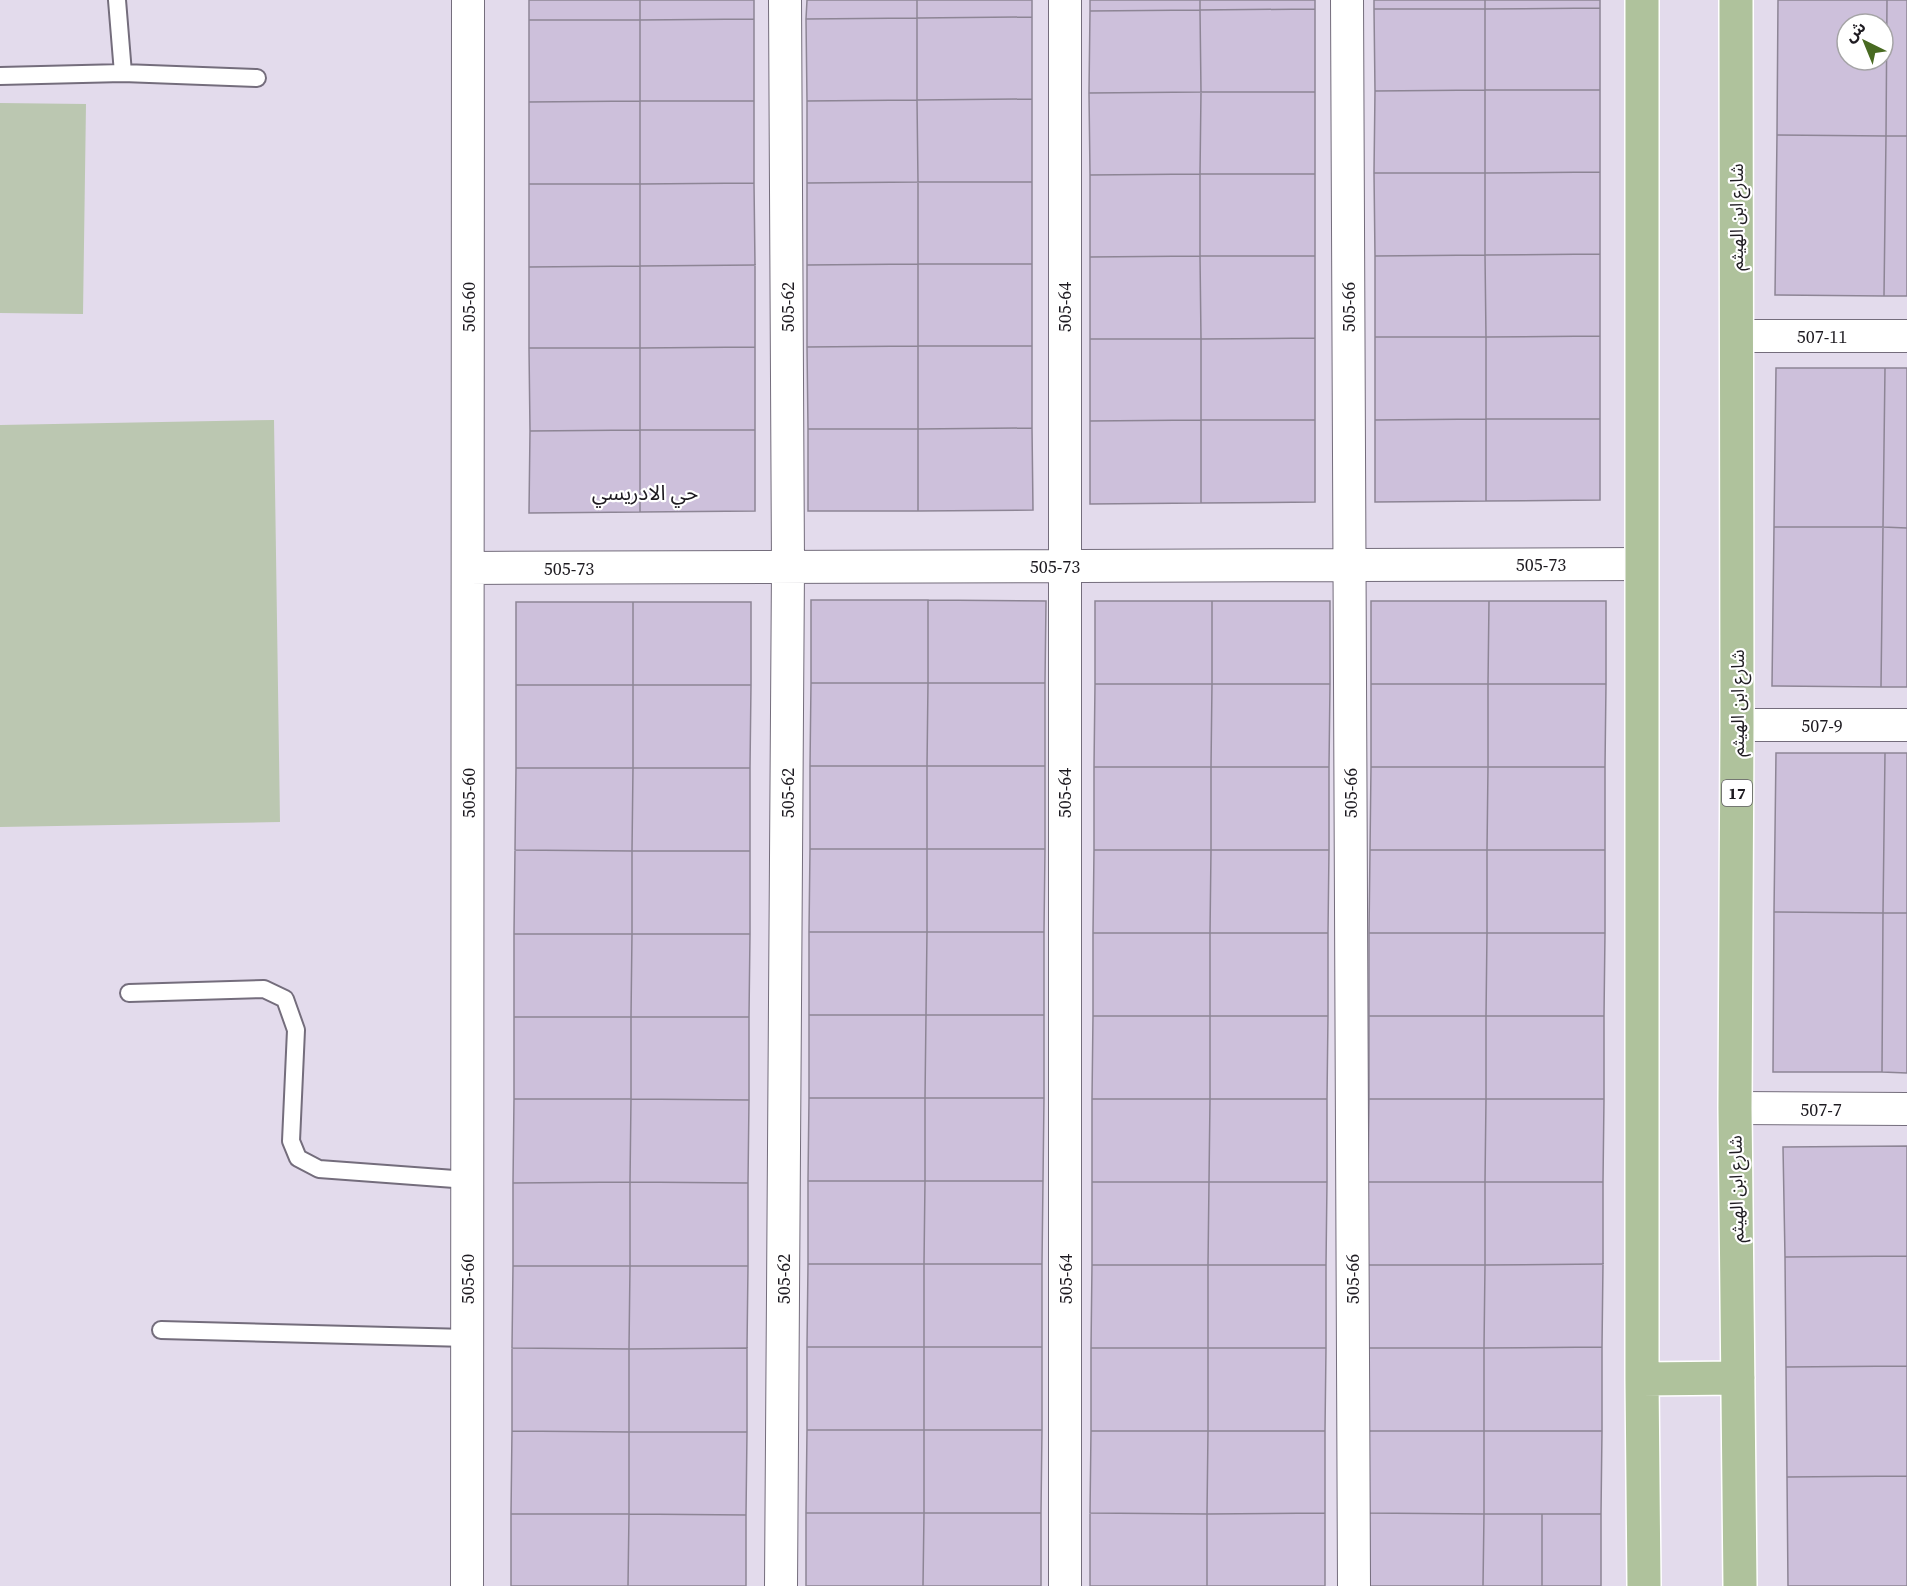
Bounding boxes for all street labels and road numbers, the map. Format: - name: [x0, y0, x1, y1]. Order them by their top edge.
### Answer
- street label: شارع ابن الهيثم: [1724, 163, 1751, 271]
- street label: 505-60: [456, 282, 481, 332]
- street label: 505-62: [775, 282, 800, 332]
- street label: 505-64: [1052, 282, 1077, 332]
- street label: 505-66: [1336, 282, 1361, 332]
- street label: 507-11: [1797, 324, 1847, 349]
- street label: 505-73: [1516, 552, 1566, 577]
- street label: 505-73: [1030, 554, 1080, 579]
- street label: 505-73: [544, 556, 594, 581]
- street label: شارع ابن الهيثم: [1725, 649, 1752, 757]
- street label: 507-9: [1801, 713, 1843, 738]
- street label: 505-60: [456, 768, 481, 818]
- street label: 505-62: [775, 768, 800, 818]
- street label: 505-64: [1052, 768, 1077, 818]
- street label: 505-66: [1338, 768, 1363, 818]
- road number: 17: [1722, 780, 1752, 806]
- street label: 507-7: [1800, 1097, 1842, 1122]
- street label: شارع ابن الهيثم: [1723, 1135, 1751, 1243]
- street label: 505-60: [455, 1254, 480, 1304]
- street label: 505-62: [771, 1254, 796, 1304]
- street label: 505-64: [1053, 1254, 1078, 1304]
- street label: 505-66: [1340, 1254, 1365, 1304]

